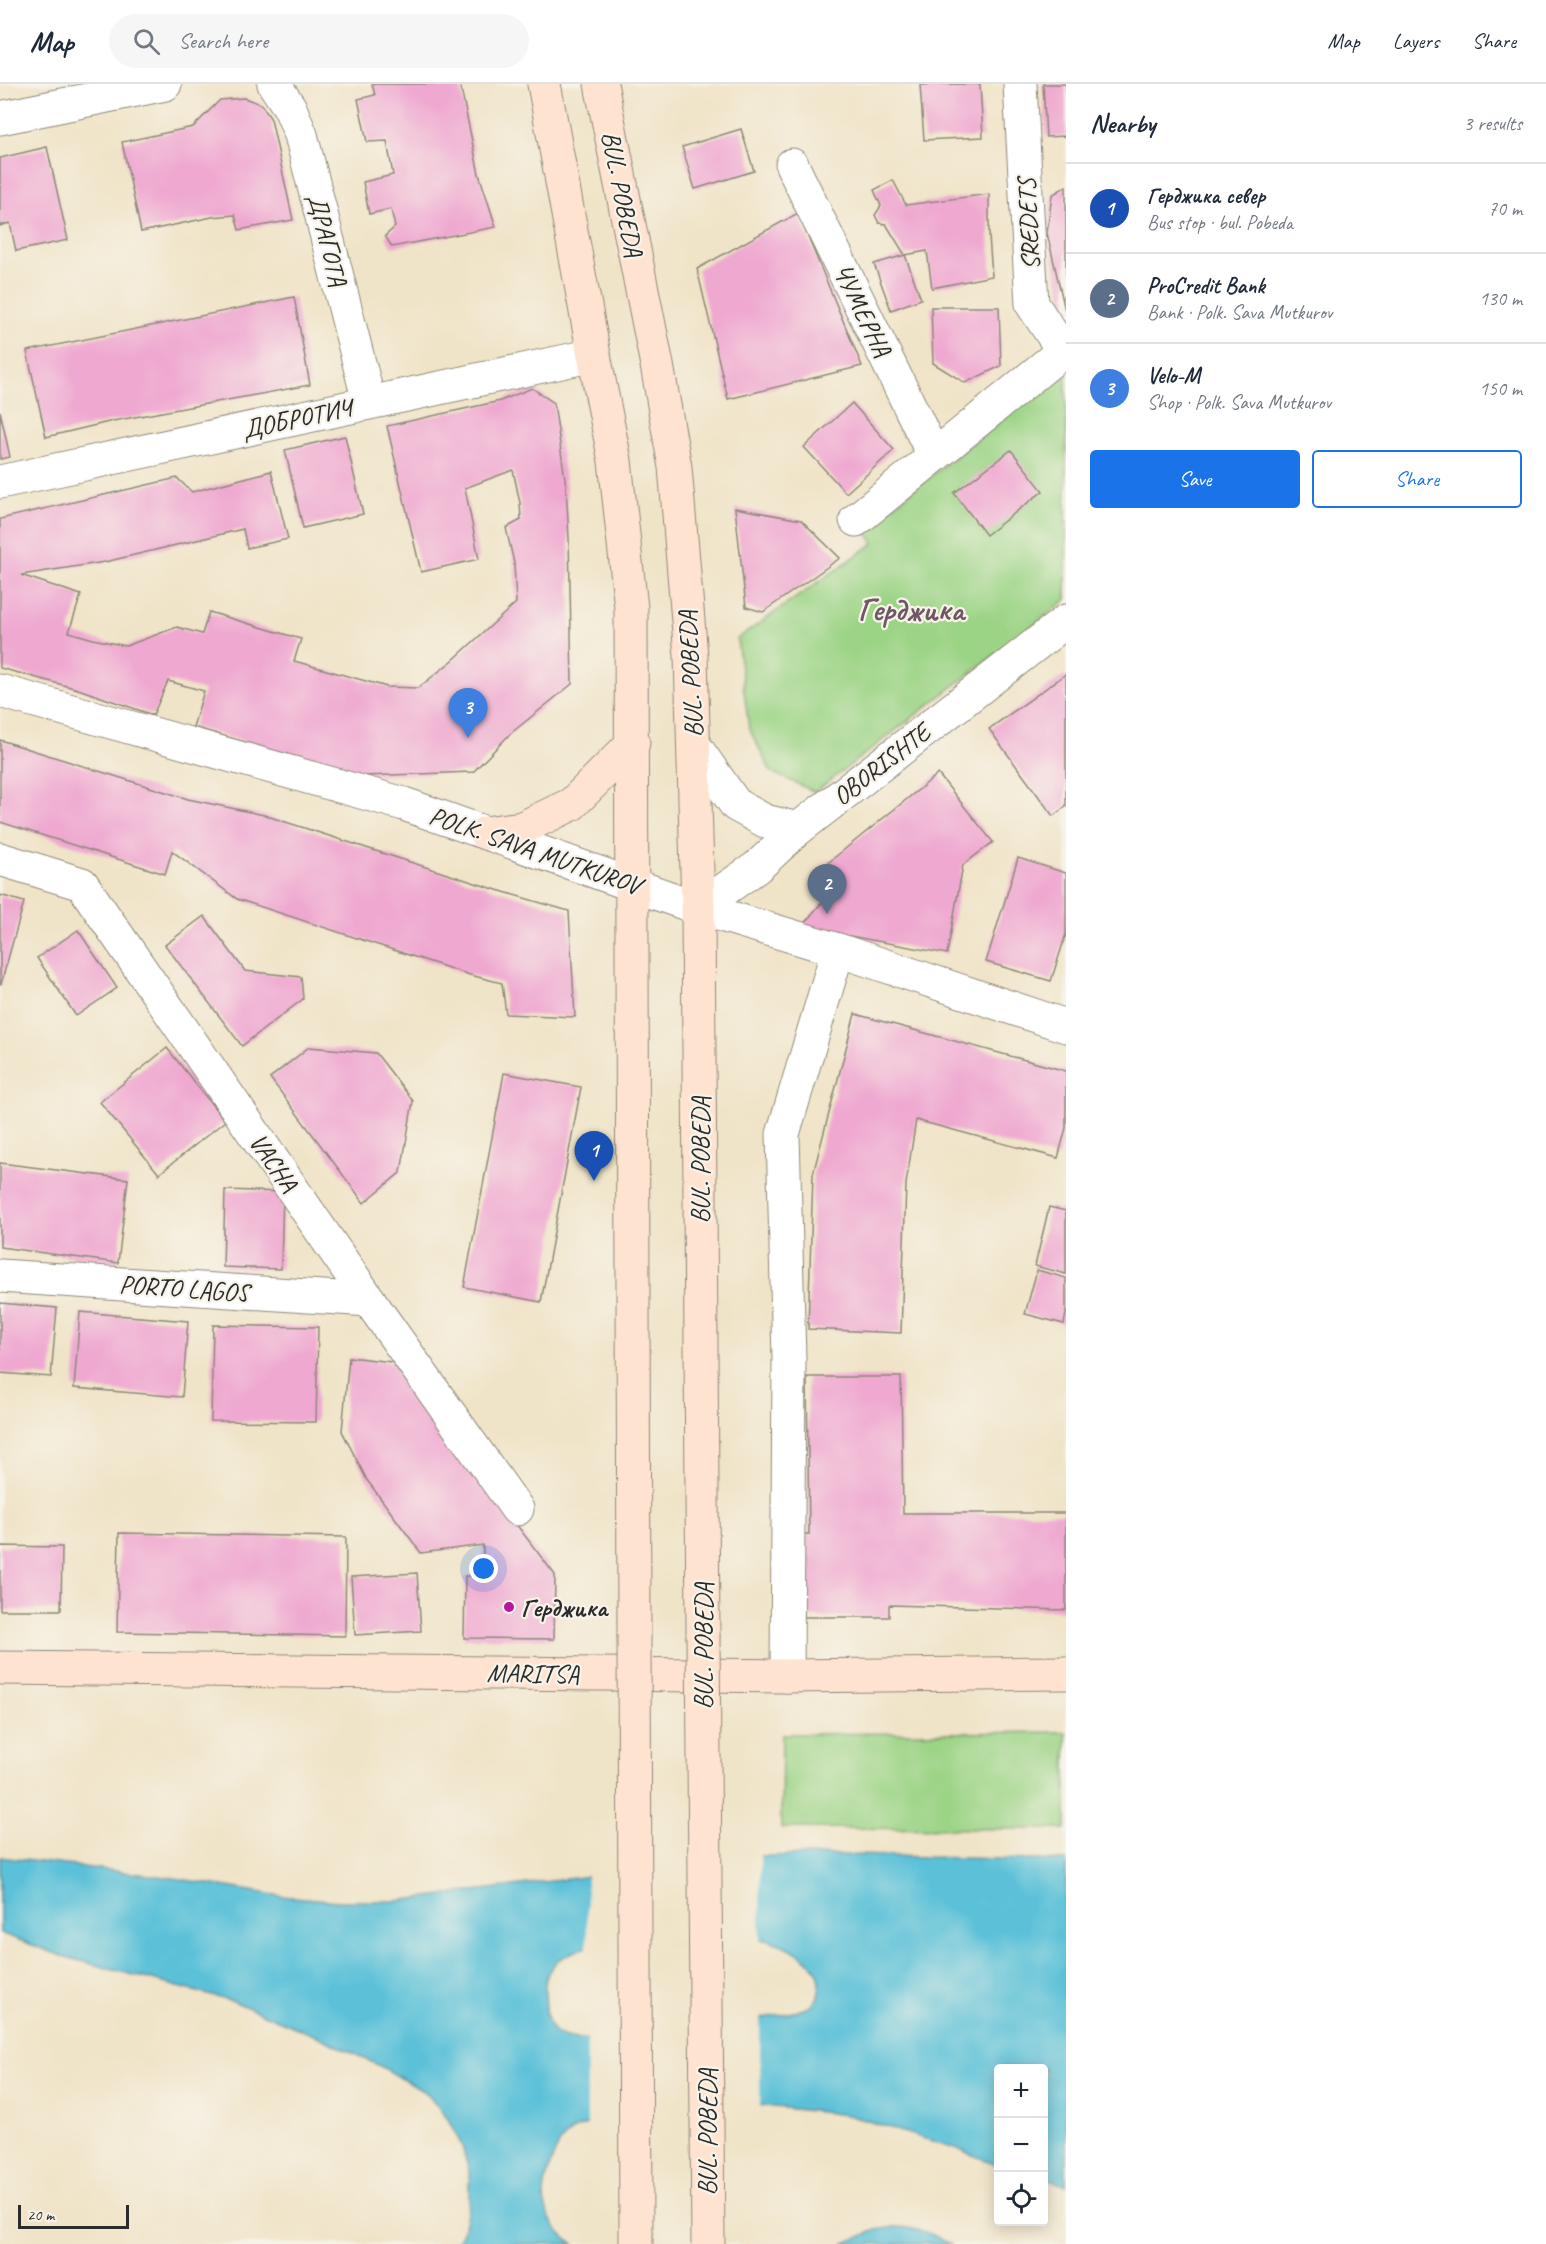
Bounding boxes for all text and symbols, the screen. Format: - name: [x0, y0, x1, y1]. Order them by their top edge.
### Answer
- search box: [109, 14, 529, 68]
- text: Map: [30, 24, 73, 59]
- icon: search: [130, 25, 163, 58]
- text: Search here: [178, 27, 268, 55]
- text: Map: [1327, 28, 1360, 54]
- text: Layers: [1393, 28, 1439, 54]
- text: Share: [1472, 28, 1516, 54]
- text: Nearby: [1090, 107, 1155, 140]
- text: 3 results: [1463, 111, 1522, 136]
- street label: BUL. POBEDA: [594, 129, 651, 261]
- street label: SREDETS: [1009, 174, 1047, 271]
- text: Герджика север: [1147, 182, 1265, 210]
- street label: ДРАГОТА: [300, 191, 355, 291]
- text: 1: [1105, 196, 1114, 221]
- text: 70 m: [1488, 196, 1522, 221]
- text: Bus stop · bul. Pobeda: [1147, 210, 1293, 235]
- street label: ЧУМЕРНА: [826, 258, 900, 363]
- text: ProCredit Bank: [1147, 272, 1265, 300]
- text: 2: [1105, 286, 1114, 311]
- text: 130 m: [1479, 286, 1522, 311]
- text: Bank · Polk. Sava Mutkurov: [1147, 300, 1332, 325]
- text: Velo-M: [1147, 362, 1200, 390]
- text: 3: [1105, 376, 1114, 401]
- text: 150 m: [1479, 376, 1522, 401]
- street label: ДОБРОТИЧ: [239, 390, 359, 446]
- text: Shop · Polk. Sava Mutkurov: [1147, 390, 1331, 415]
- button: Save: [1090, 450, 1300, 508]
- button: Share: [1312, 450, 1522, 508]
- district label: Герджика: [858, 589, 967, 630]
- street label: BUL. POBEDA: [671, 609, 710, 738]
- pin: 3: [448, 688, 488, 738]
- street label: OBORISHTE: [826, 714, 939, 813]
- street label: POLK. SAVA MUTKUROV: [425, 799, 650, 904]
- pin: 2: [808, 864, 846, 914]
- street label: BUL. POBEDA: [684, 1096, 717, 1224]
- street label: VACHA: [242, 1127, 306, 1199]
- pin: 1: [574, 1132, 614, 1181]
- street label: PORTO LAGOS: [118, 1268, 254, 1310]
- your location: [469, 1554, 498, 1583]
- street label: BUL. POBEDA: [687, 1582, 720, 1710]
- place label: Герджика: [521, 1591, 610, 1624]
- marker: Герджика: [502, 1600, 516, 1614]
- street label: MARITSA: [486, 1656, 580, 1691]
- map controls: [994, 2064, 1048, 2226]
- button: +: [994, 2064, 1048, 2118]
- street label: BUL. POBEDA: [691, 2068, 724, 2196]
- button: −: [994, 2118, 1048, 2172]
- button: locate: [994, 2172, 1048, 2226]
- scale bar: [18, 2202, 129, 2230]
- text: 20 m: [27, 2205, 54, 2225]

